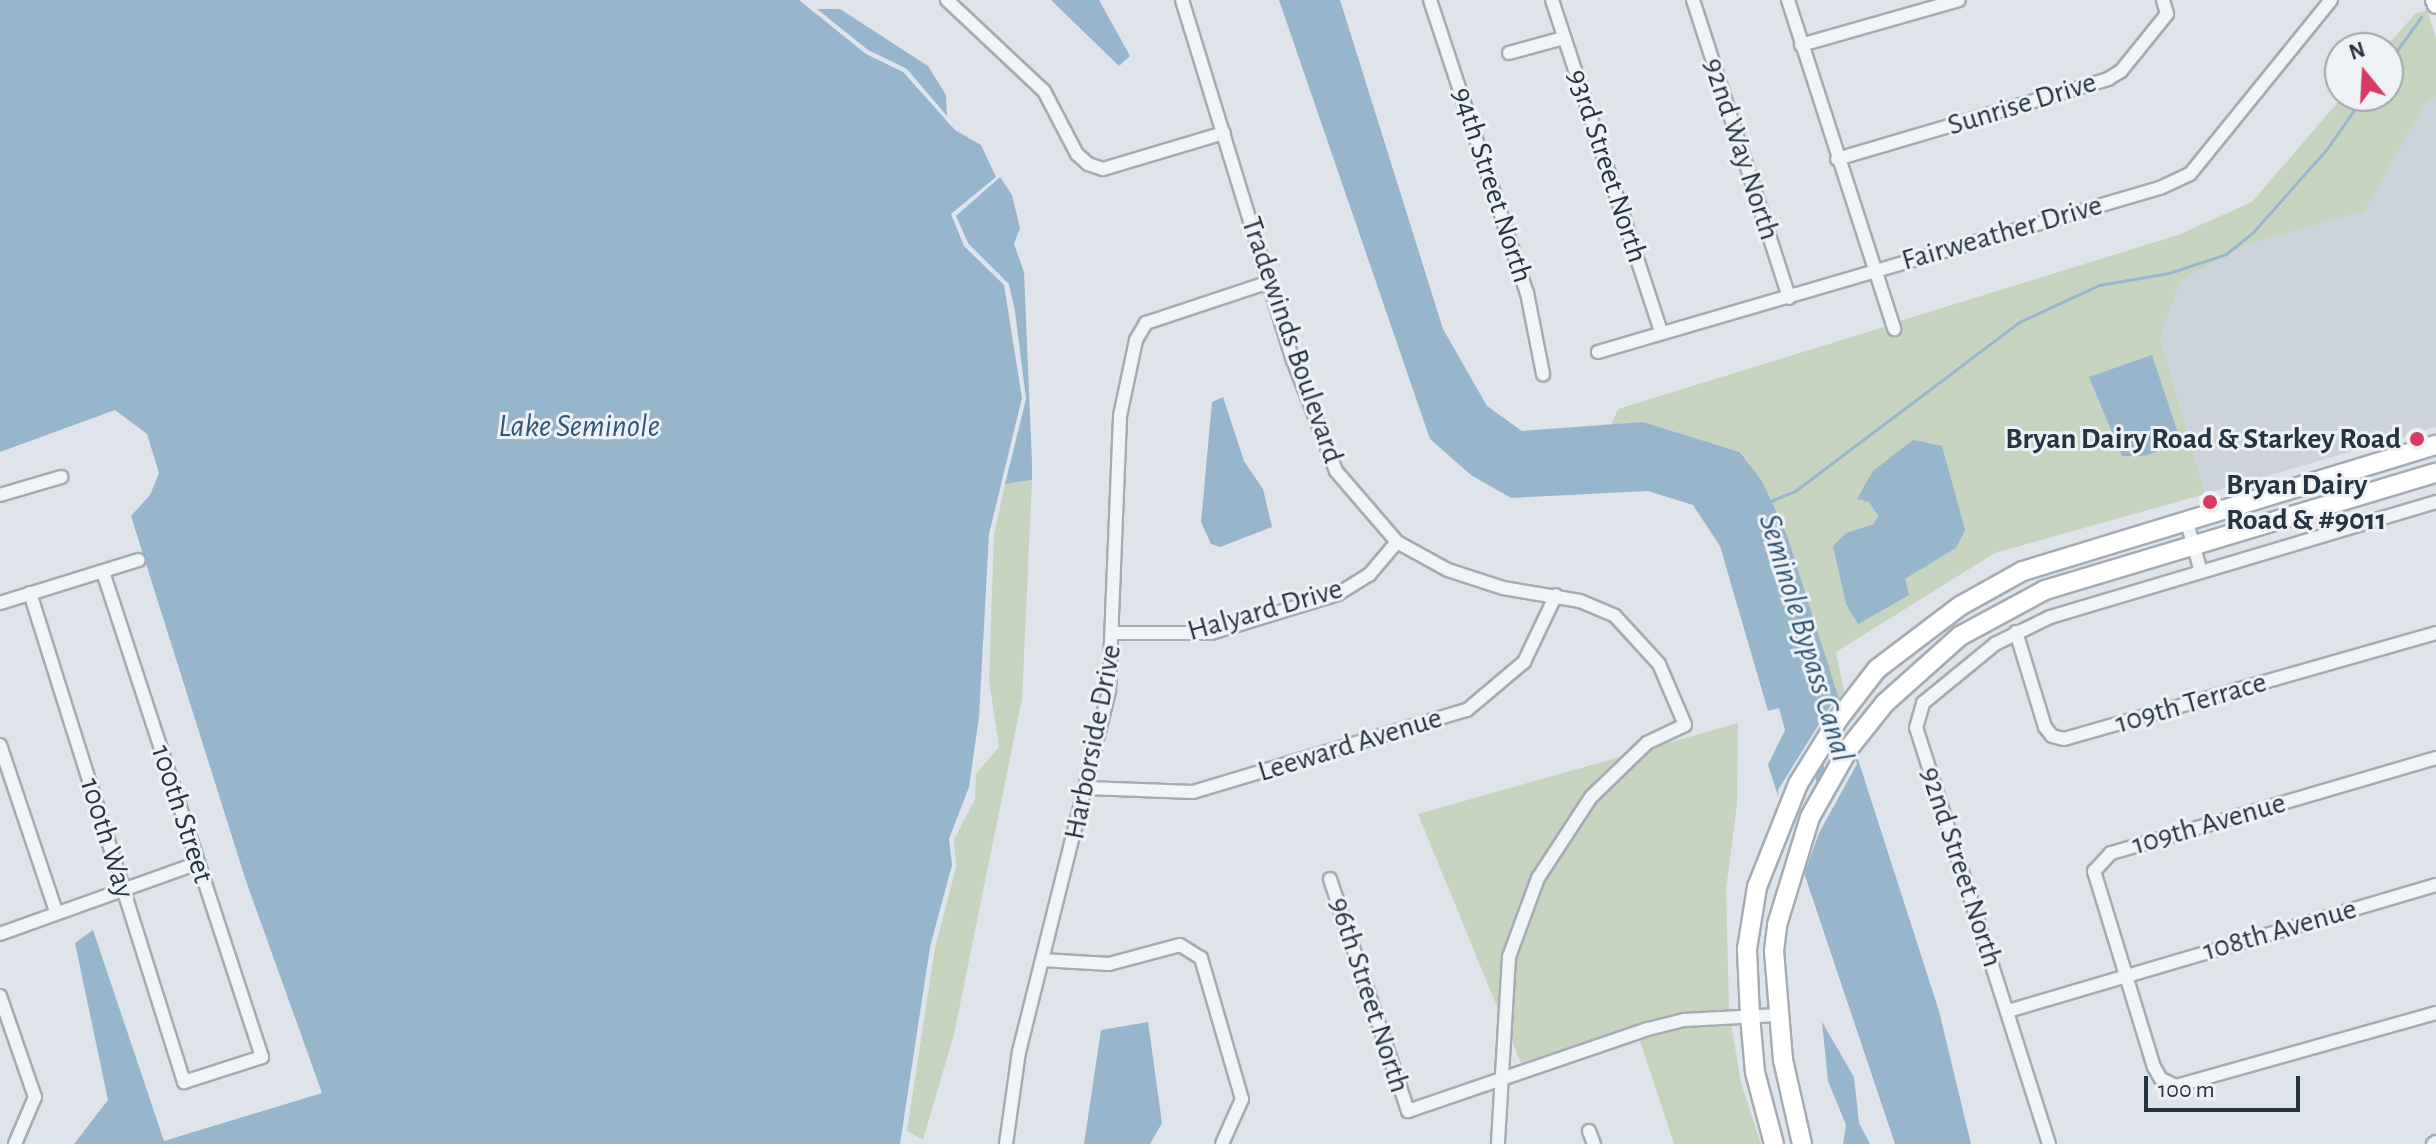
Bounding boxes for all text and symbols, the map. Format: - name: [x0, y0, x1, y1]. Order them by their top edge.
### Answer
- north arrow: [2324, 32, 2404, 112]
- text: N: [2347, 38, 2368, 64]
- street label: 92nd Way North: [1695, 53, 1787, 245]
- street label: Sunrise Drive: [1943, 64, 2101, 144]
- street label: 93rd Street North: [1559, 65, 1655, 267]
- street label: 94th Street North: [1443, 83, 1541, 287]
- street label: Fairweather Drive: [1898, 187, 2106, 279]
- street label: Tradewinds Boulevard: [1233, 212, 1351, 468]
- water label: Lake Seminole: [498, 407, 660, 445]
- place label: Bryan Dairy Road & Starkey Road: [2005, 421, 2401, 457]
- marker: Bryan Dairy Road & Starkey Road: [2408, 430, 2426, 448]
- place label: Bryan Dairy Road & #9011: [2226, 467, 2386, 538]
- marker: Bryan Dairy Road & #9011: [2201, 493, 2219, 511]
- water label: Seminole Bypass Canal: [1750, 509, 1862, 767]
- street label: Halyard Drive: [1183, 571, 1347, 649]
- street label: Harborside Drive: [1056, 641, 1130, 843]
- street label: 109th Terrace: [2111, 664, 2271, 742]
- street label: Leeward Avenue: [1254, 700, 1446, 790]
- street label: 100th Street: [143, 741, 221, 887]
- street label: 92nd Street North: [1912, 762, 2010, 972]
- street label: 100th Way: [72, 774, 142, 902]
- street label: 109th Avenue: [2128, 785, 2290, 863]
- street label: 108th Avenue: [2199, 891, 2361, 969]
- street label: 96th Street North: [1321, 893, 1417, 1097]
- scale bar: [2148, 1060, 2304, 1110]
- text: 100 m: [2158, 1078, 2215, 1102]

